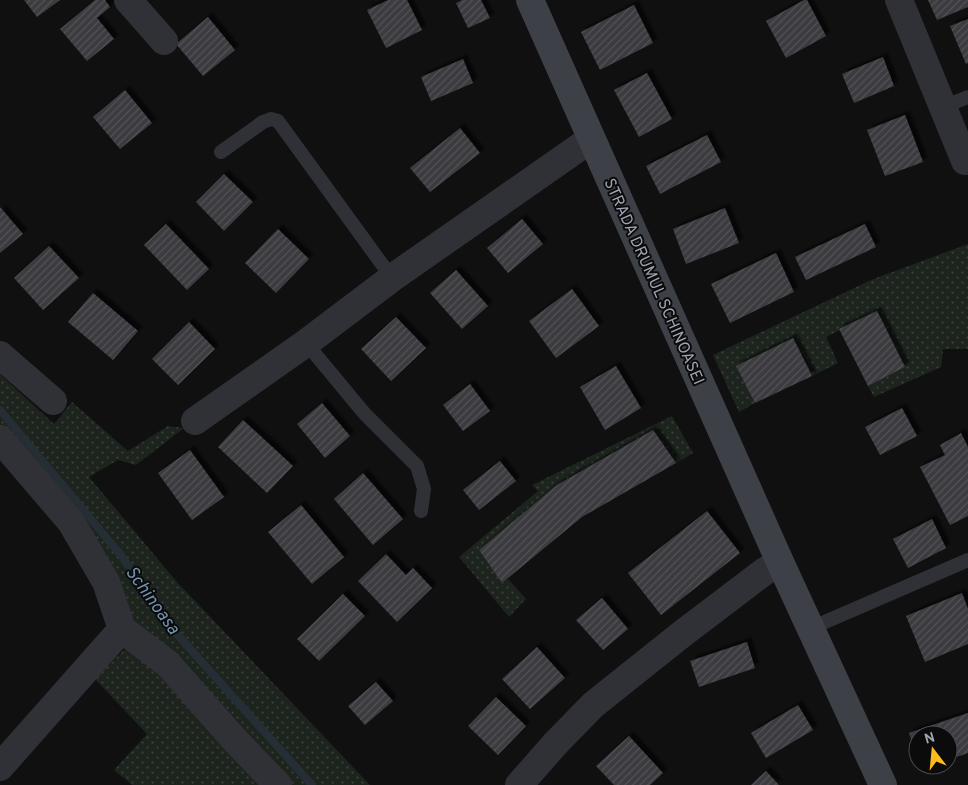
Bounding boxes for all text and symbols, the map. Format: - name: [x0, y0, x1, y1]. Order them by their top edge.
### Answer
- street label: STRADA DRUMUL SCHINOASEI: [599, 175, 708, 388]
- water label: Schinoasa: [119, 562, 185, 640]
- north arrow: [908, 725, 958, 775]
- text: N: [923, 729, 937, 749]

